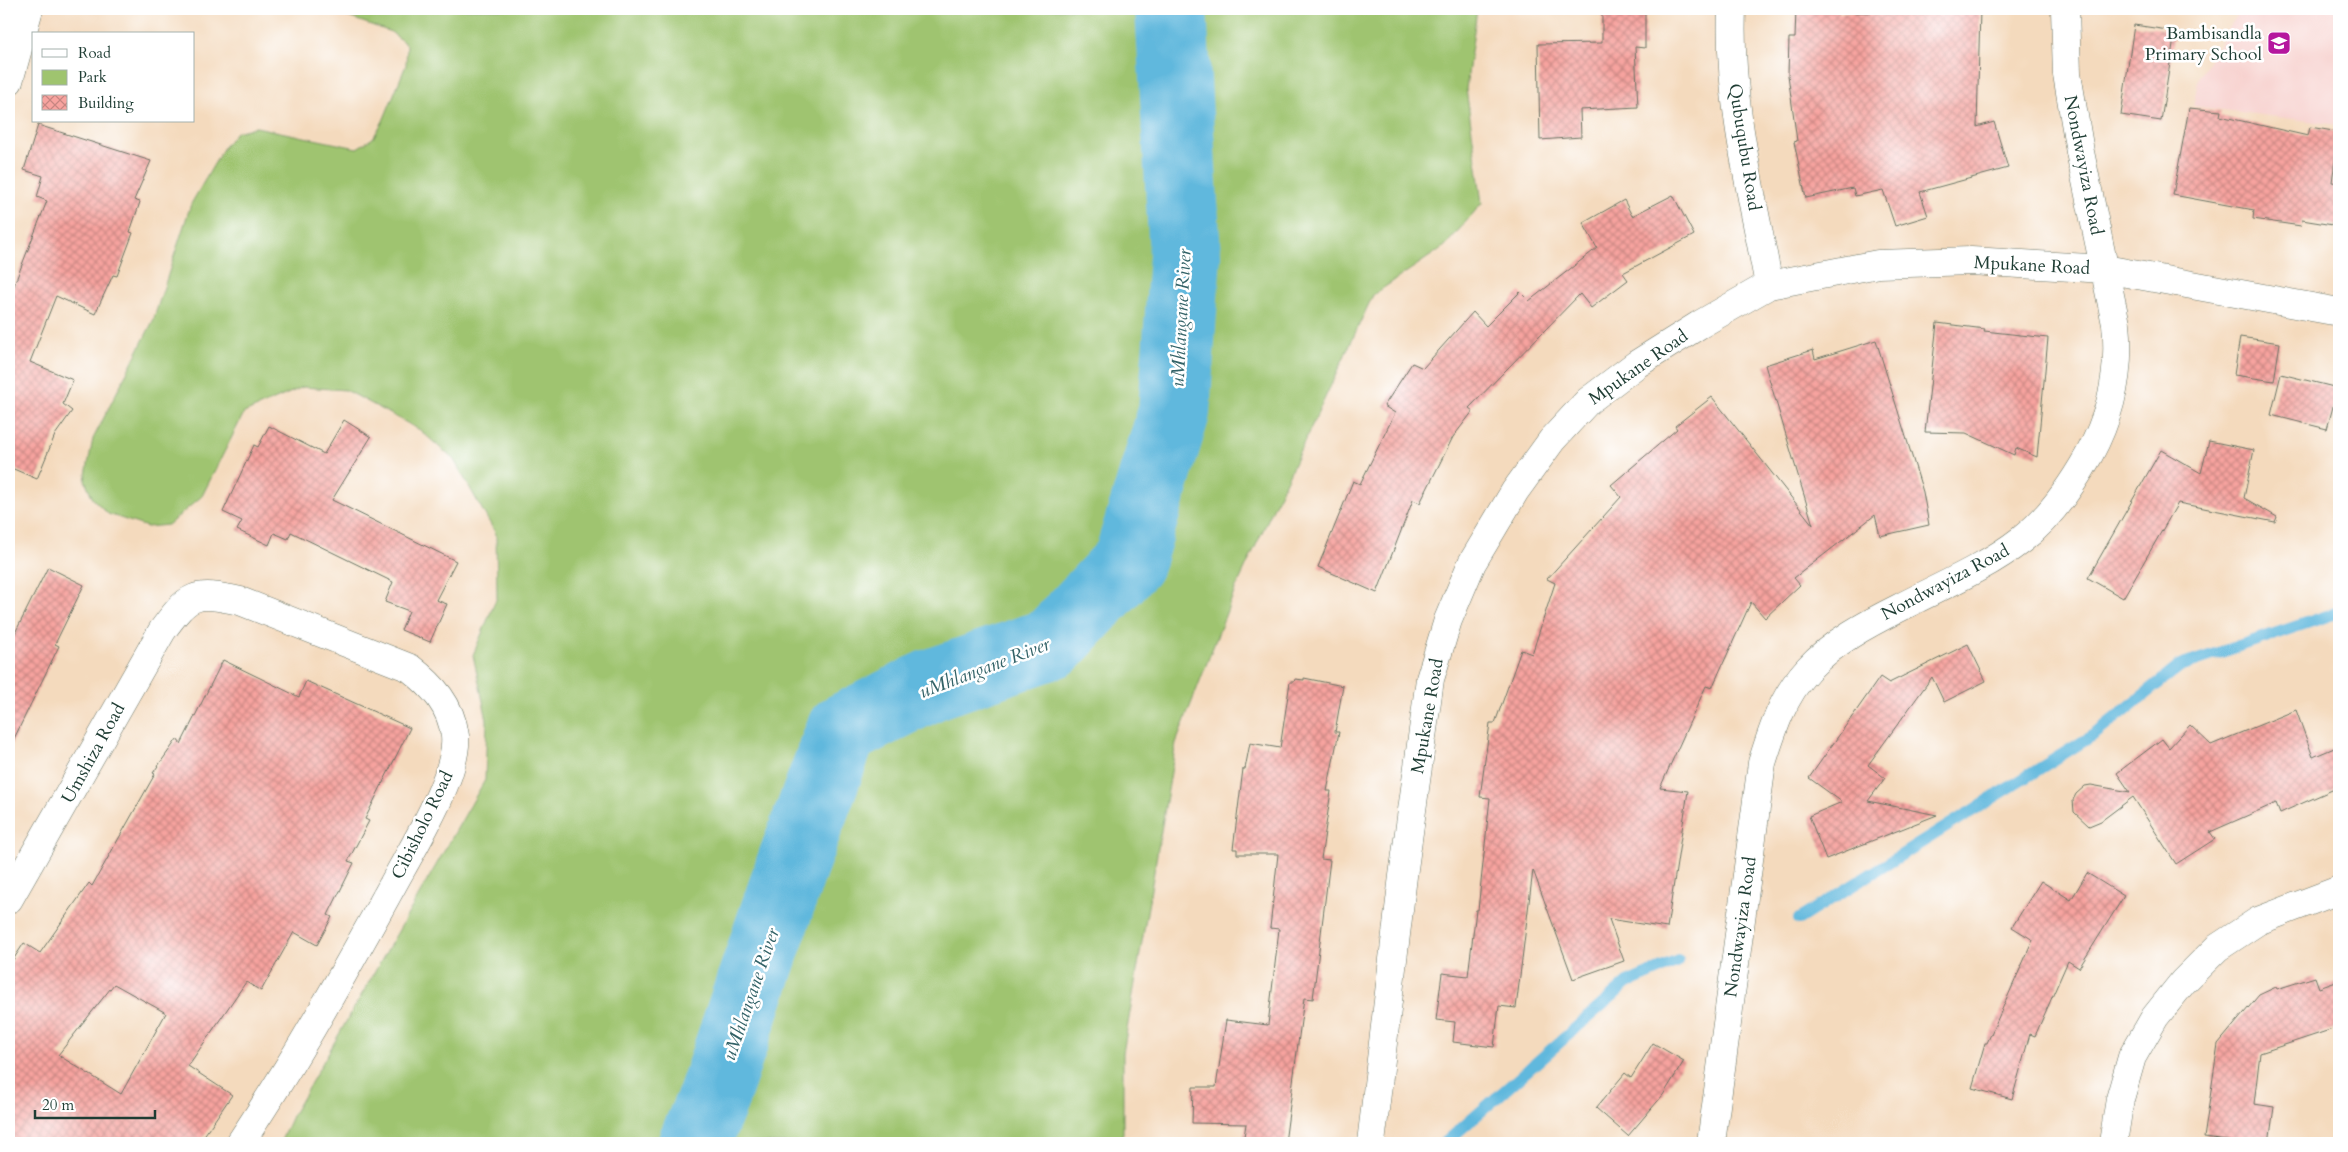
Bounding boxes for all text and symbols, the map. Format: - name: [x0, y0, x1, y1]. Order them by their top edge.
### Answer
- place label: Bambisandla Primary School: [2145, 21, 2262, 67]
- school or university icon: Bambisandla Primary School: [2266, 30, 2292, 56]
- legend: [32, 32, 195, 122]
- text: Road: [78, 43, 111, 63]
- text: Park: [78, 67, 107, 87]
- street label: Qubuqubu Road: [1722, 82, 1767, 213]
- text: Building: [78, 93, 134, 113]
- street label: Nondwayiza Road: [2058, 93, 2109, 238]
- water label: uMhlangane River: [1164, 247, 1198, 388]
- street label: Mpukane Road: [1973, 250, 2091, 281]
- street label: Mpukane Road: [1583, 323, 1694, 411]
- street label: Nondwayiza Road: [1877, 538, 2014, 627]
- water label: uMhlangane River: [915, 631, 1054, 705]
- street label: Mpukane Road: [1405, 656, 1450, 776]
- street label: Umshiza Road: [56, 698, 132, 808]
- street label: Cibisholo Road: [385, 766, 460, 884]
- street label: Nondwayiza Road: [1718, 855, 1763, 999]
- water label: uMhlangane River: [716, 924, 786, 1064]
- scale bar: [35, 1087, 155, 1119]
- text: 20 m: [42, 1095, 74, 1115]

